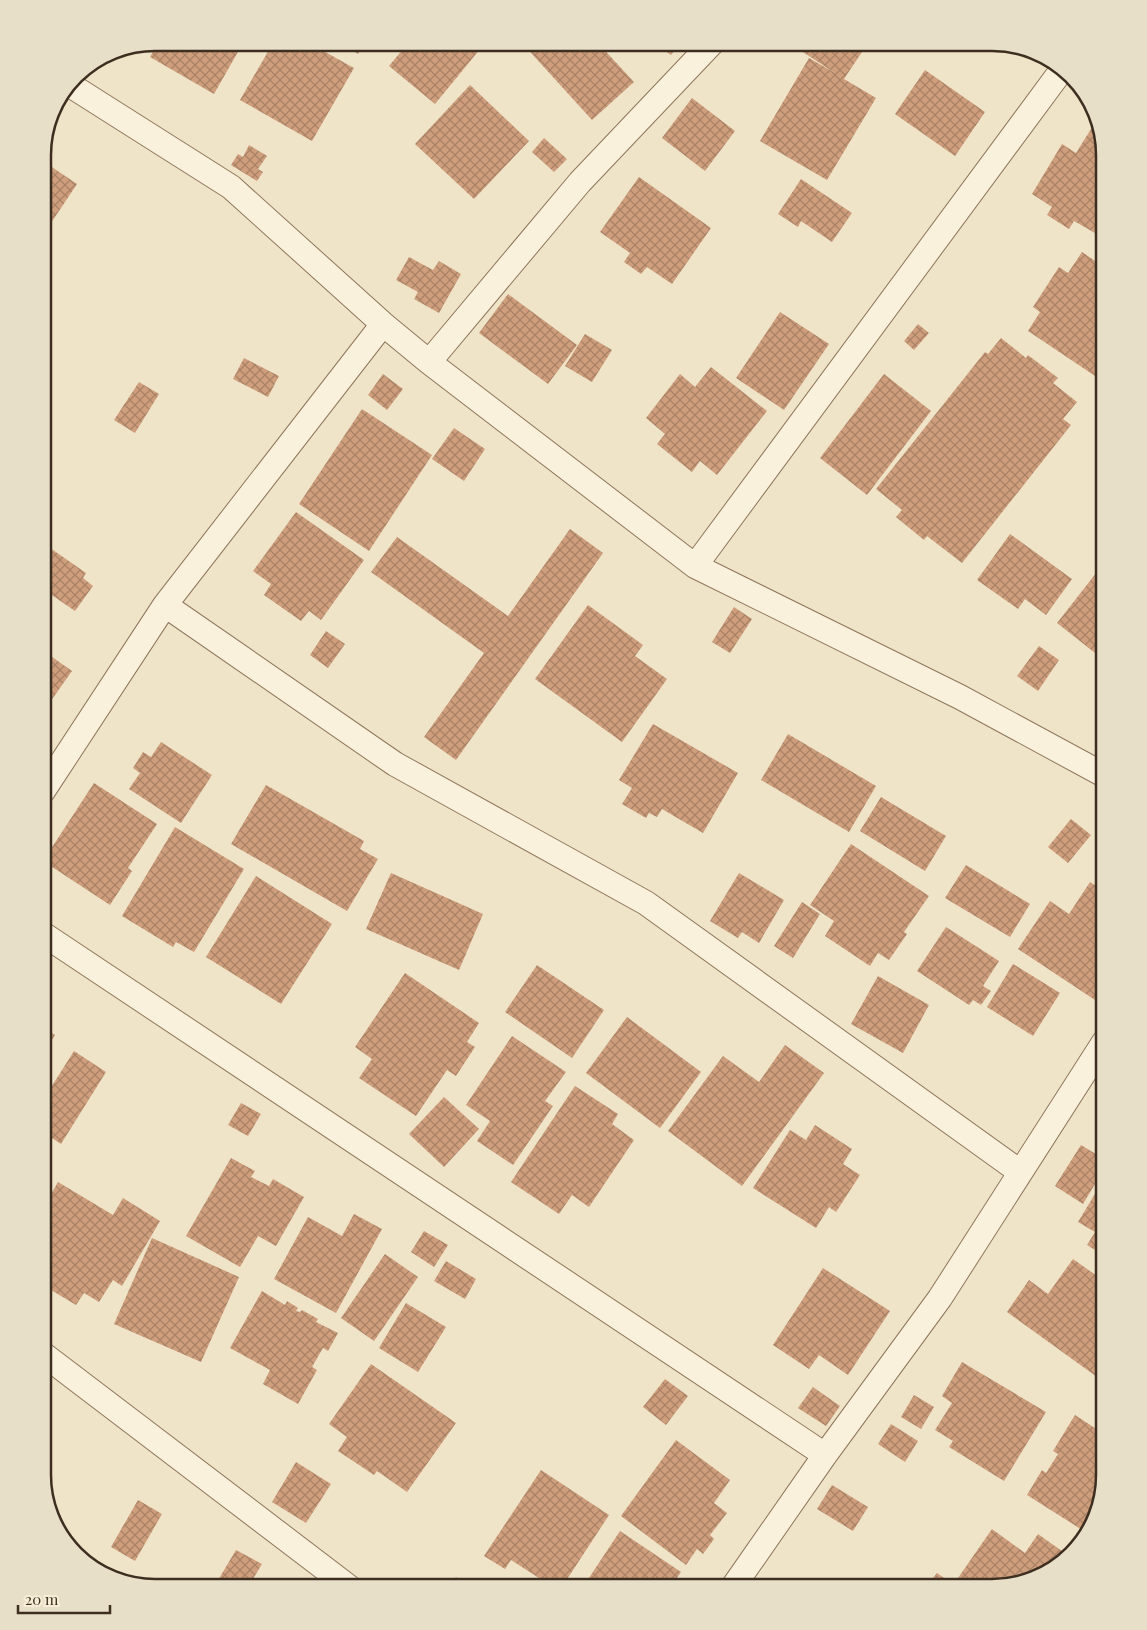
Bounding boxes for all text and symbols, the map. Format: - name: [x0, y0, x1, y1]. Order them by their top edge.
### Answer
- scale bar: [18, 1582, 110, 1614]
- text: 20 m: [25, 1589, 59, 1609]

